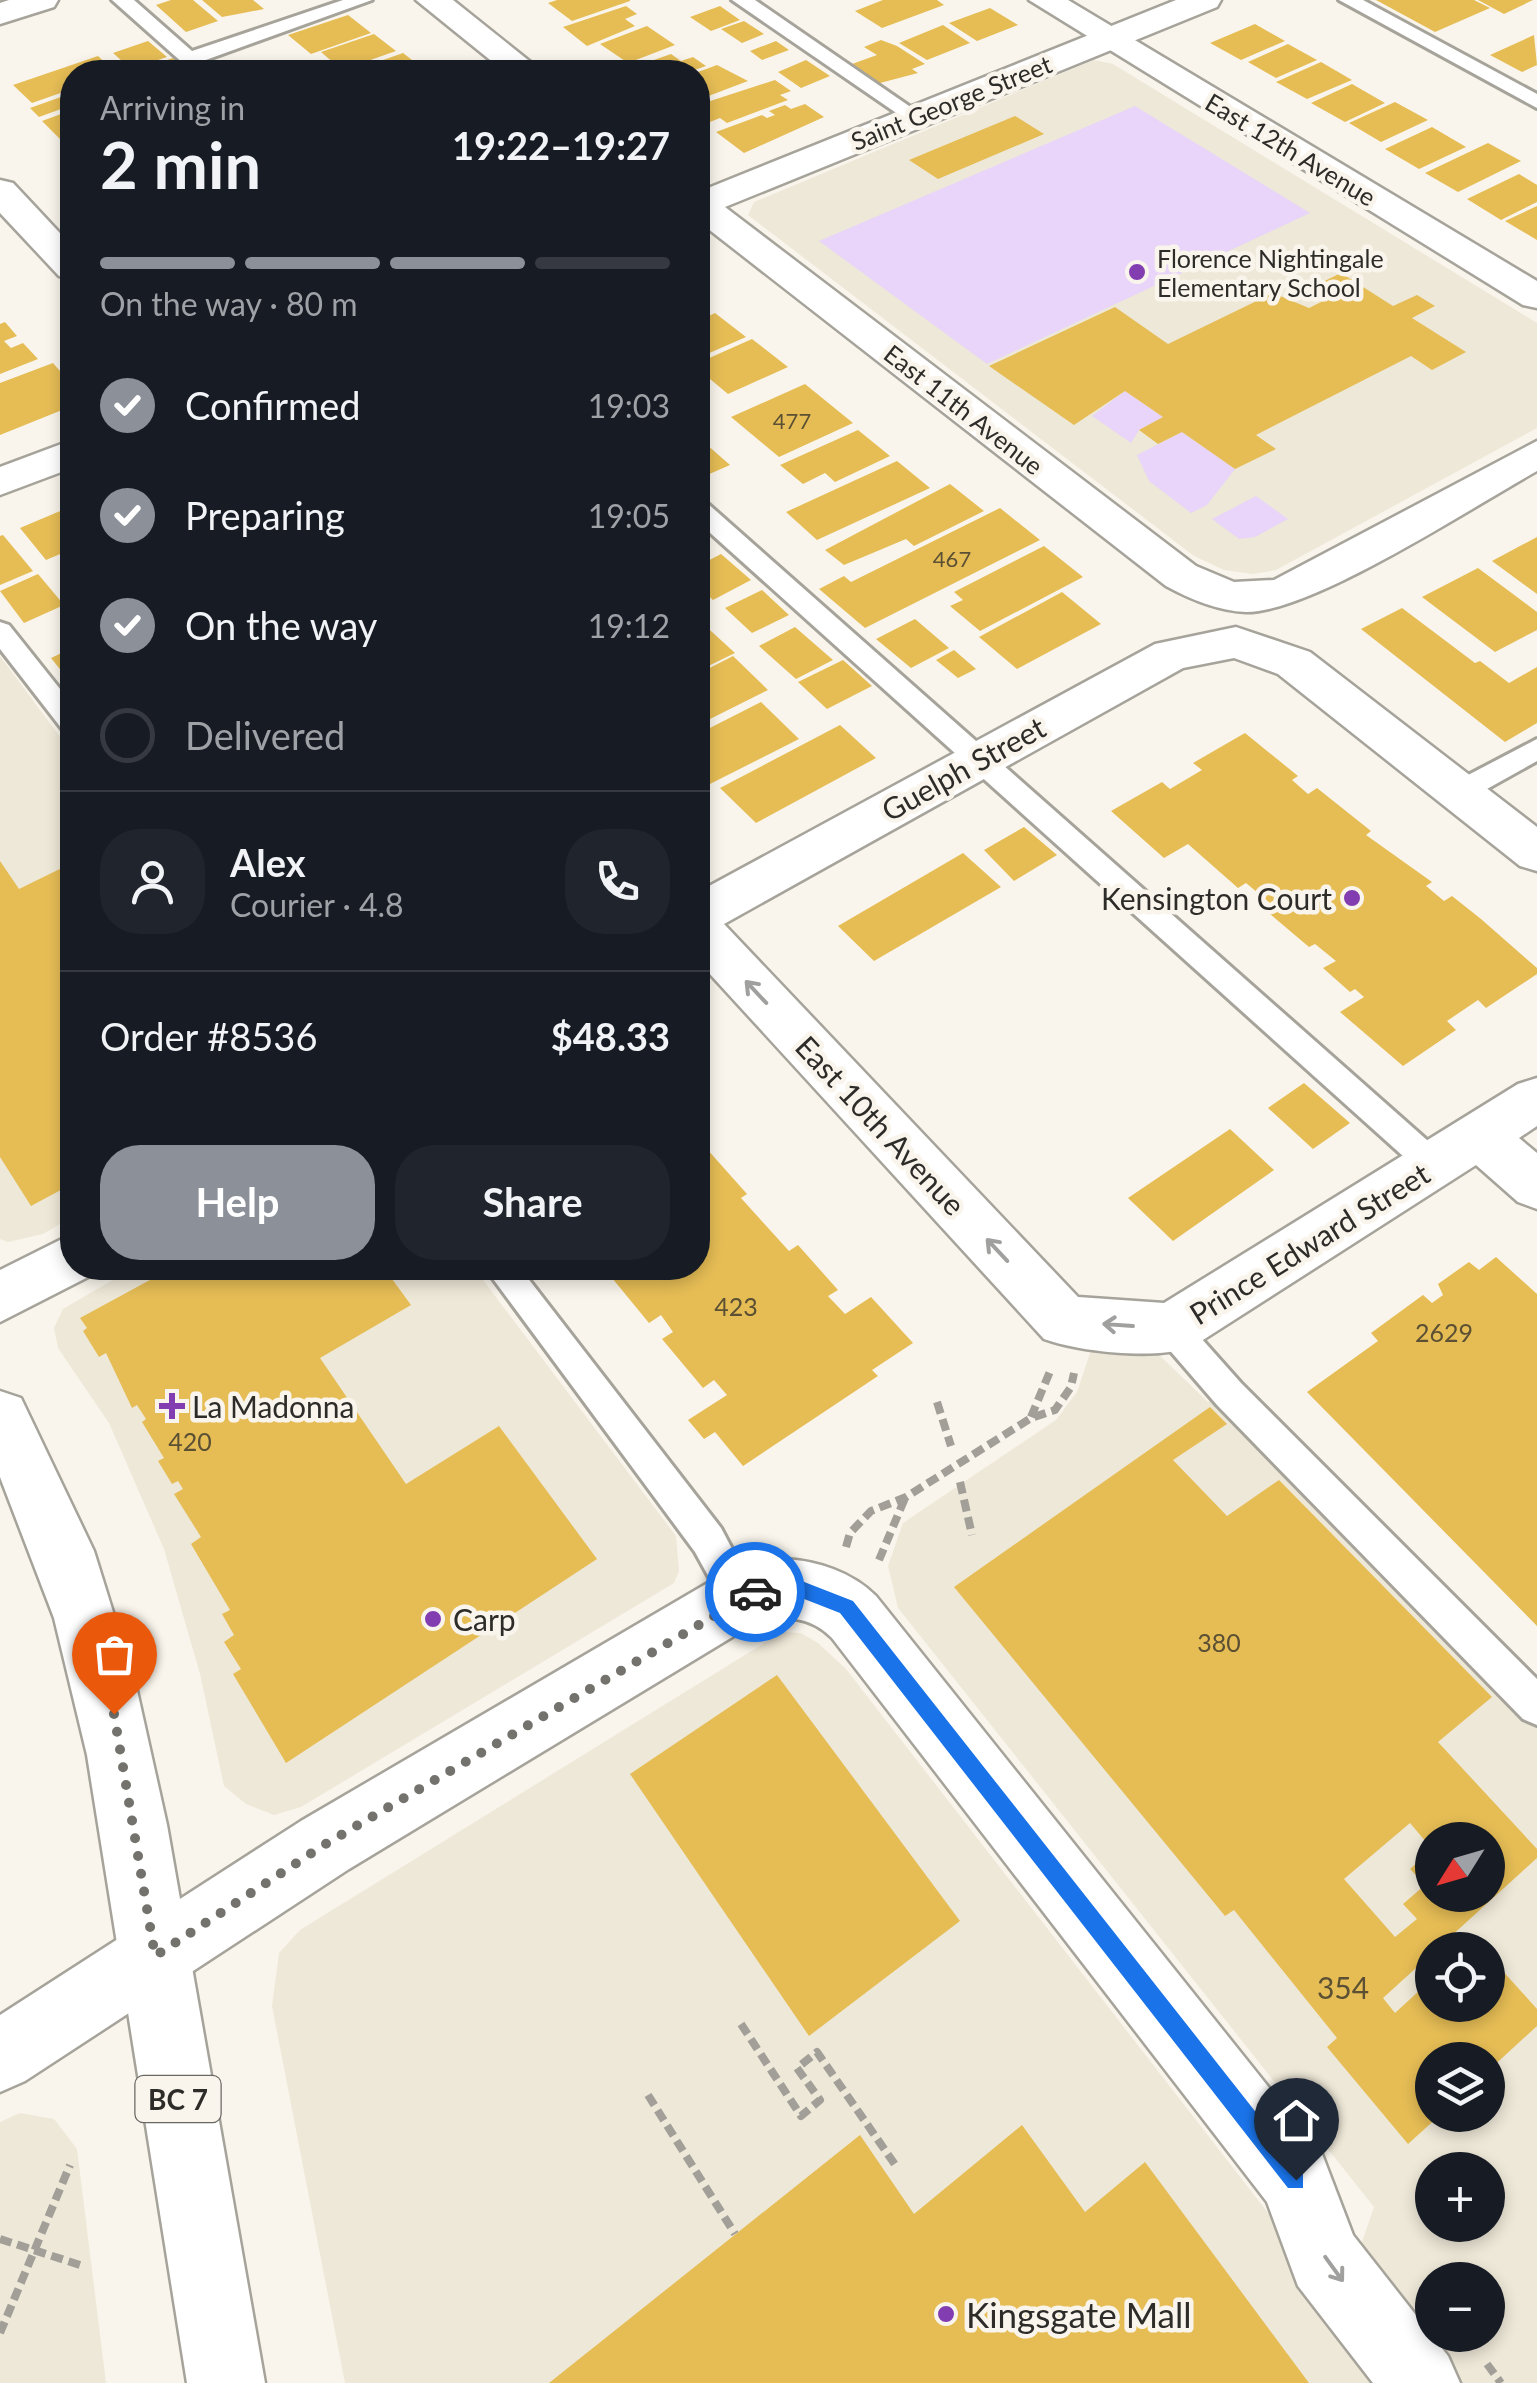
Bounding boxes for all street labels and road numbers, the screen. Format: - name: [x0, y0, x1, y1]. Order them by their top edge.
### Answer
- street label: Saint George Street: [846, 48, 1056, 156]
- street label: East 12th Avenue: [1200, 86, 1382, 212]
- street label: East 11th Avenue: [879, 338, 1049, 480]
- street label: Guelph Street: [875, 708, 1051, 828]
- street label: East 10th Avenue: [789, 1028, 973, 1222]
- street label: Prince Edward Street: [1183, 1155, 1436, 1331]
- road number: BC 7: [136, 2076, 220, 2122]

